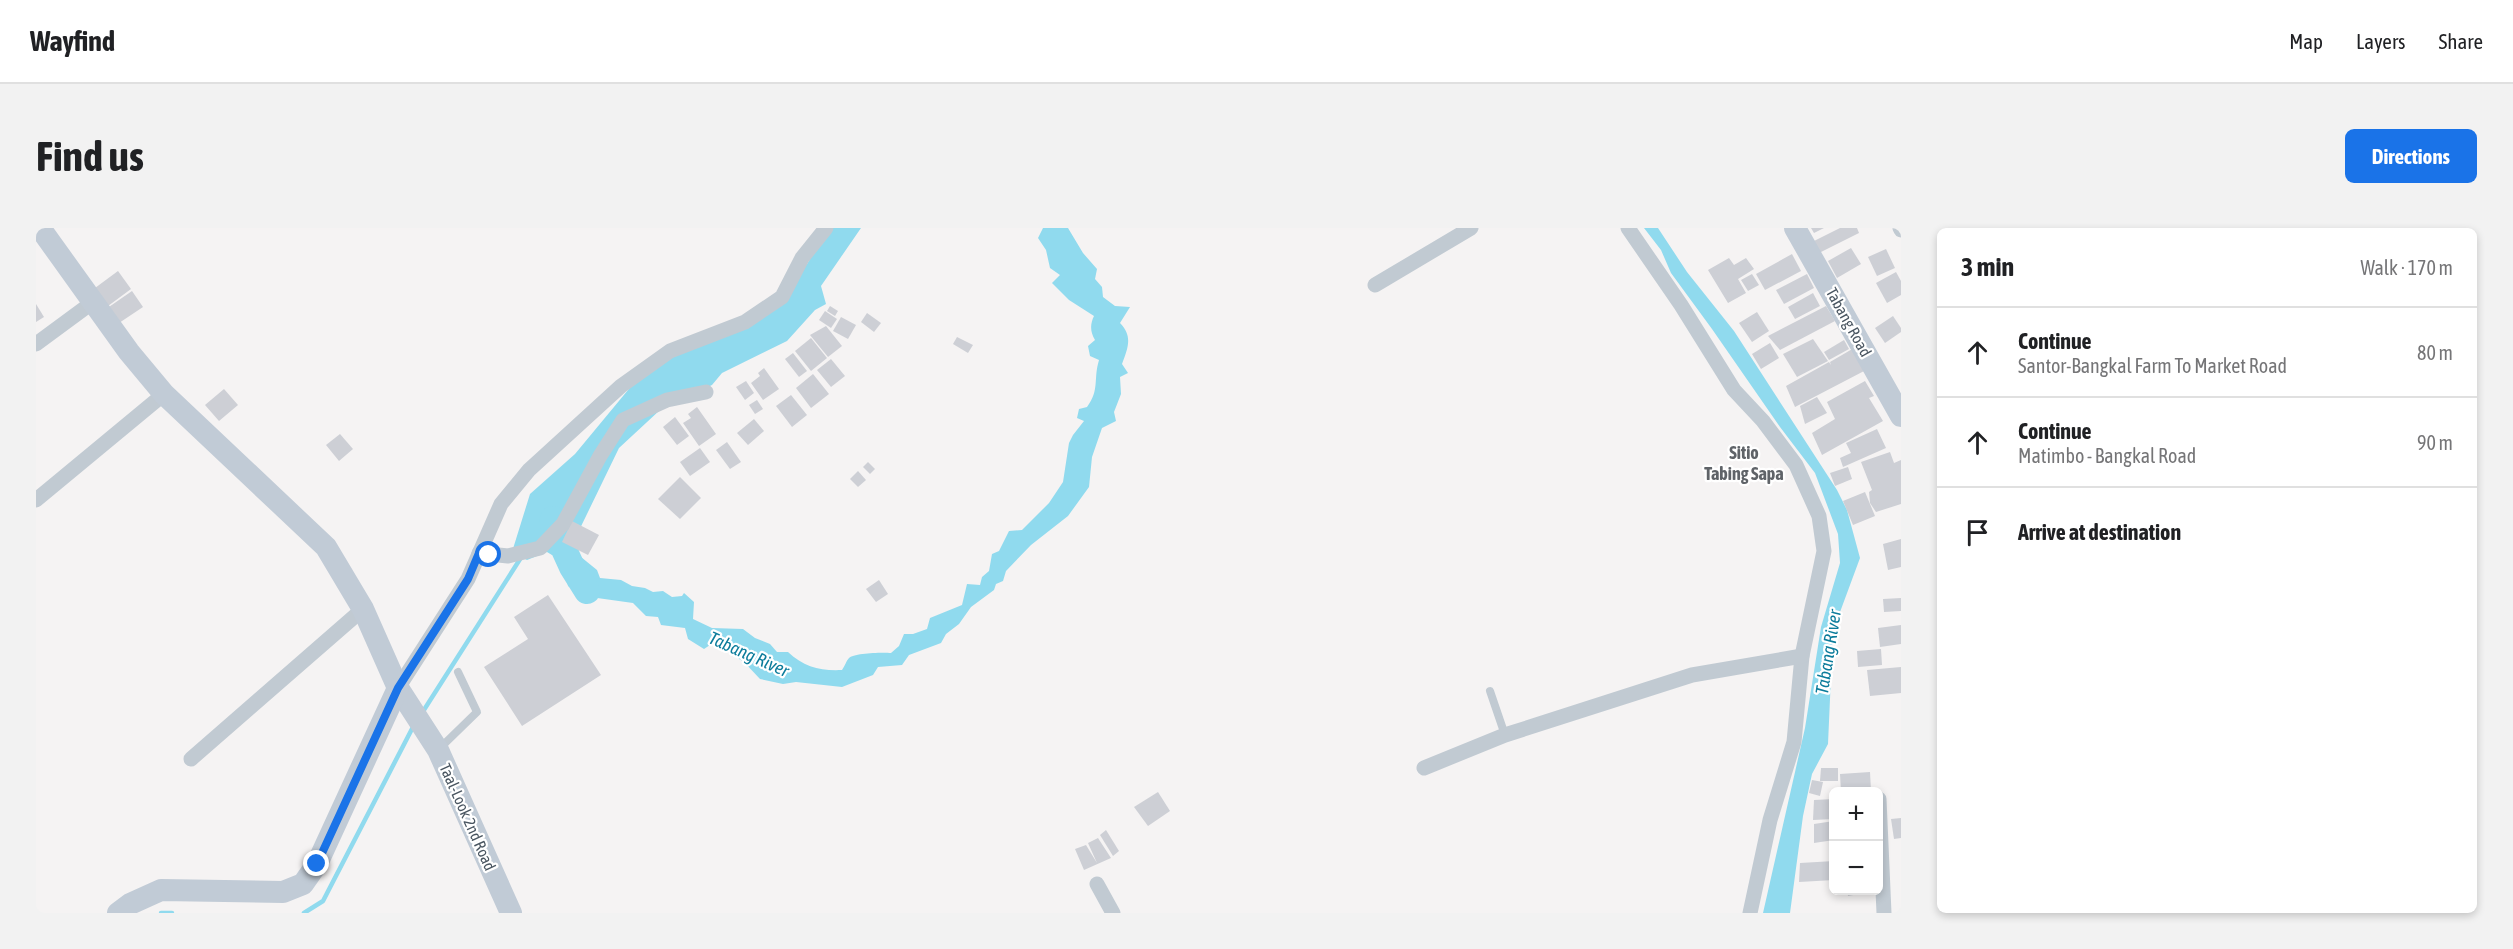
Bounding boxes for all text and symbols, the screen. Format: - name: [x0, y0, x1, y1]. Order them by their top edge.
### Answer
- text: Wayfind: [30, 25, 115, 57]
- text: Map: [2289, 29, 2323, 53]
- text: Layers: [2356, 29, 2406, 53]
- text: Share: [2439, 29, 2483, 53]
- button: Directions: [2345, 129, 2477, 183]
- text: Find us: [36, 132, 144, 180]
- text: 3 min: [1961, 252, 2014, 282]
- text: Walk · 170 m: [2361, 256, 2453, 279]
- street label: Tabang Road: [1822, 285, 1875, 360]
- text: Continue: [2018, 328, 2092, 354]
- icon: ahead: [1961, 336, 1994, 369]
- text: 80 m: [2417, 341, 2453, 364]
- text: Santor-Bangkal Farm To Market Road: [2018, 354, 2287, 377]
- text: Continue: [2018, 418, 2092, 444]
- icon: ahead: [1961, 426, 1994, 459]
- text: 90 m: [2417, 431, 2453, 454]
- district label: Sitio Tabing Sapa: [1704, 442, 1784, 484]
- text: Matimbo - Bangkal Road: [2018, 444, 2196, 467]
- icon: arrive: [1961, 516, 1994, 549]
- text: Arrive at destination: [2018, 519, 2181, 545]
- route start: [475, 541, 501, 567]
- water label: Tabang River: [1811, 607, 1845, 696]
- water label: Tabang River: [706, 627, 793, 681]
- street label: Taal-Look 2nd Road: [436, 761, 500, 873]
- map controls: [1829, 787, 1883, 895]
- button: +: [1829, 787, 1883, 841]
- button: −: [1829, 841, 1883, 895]
- route end: [303, 850, 329, 876]

